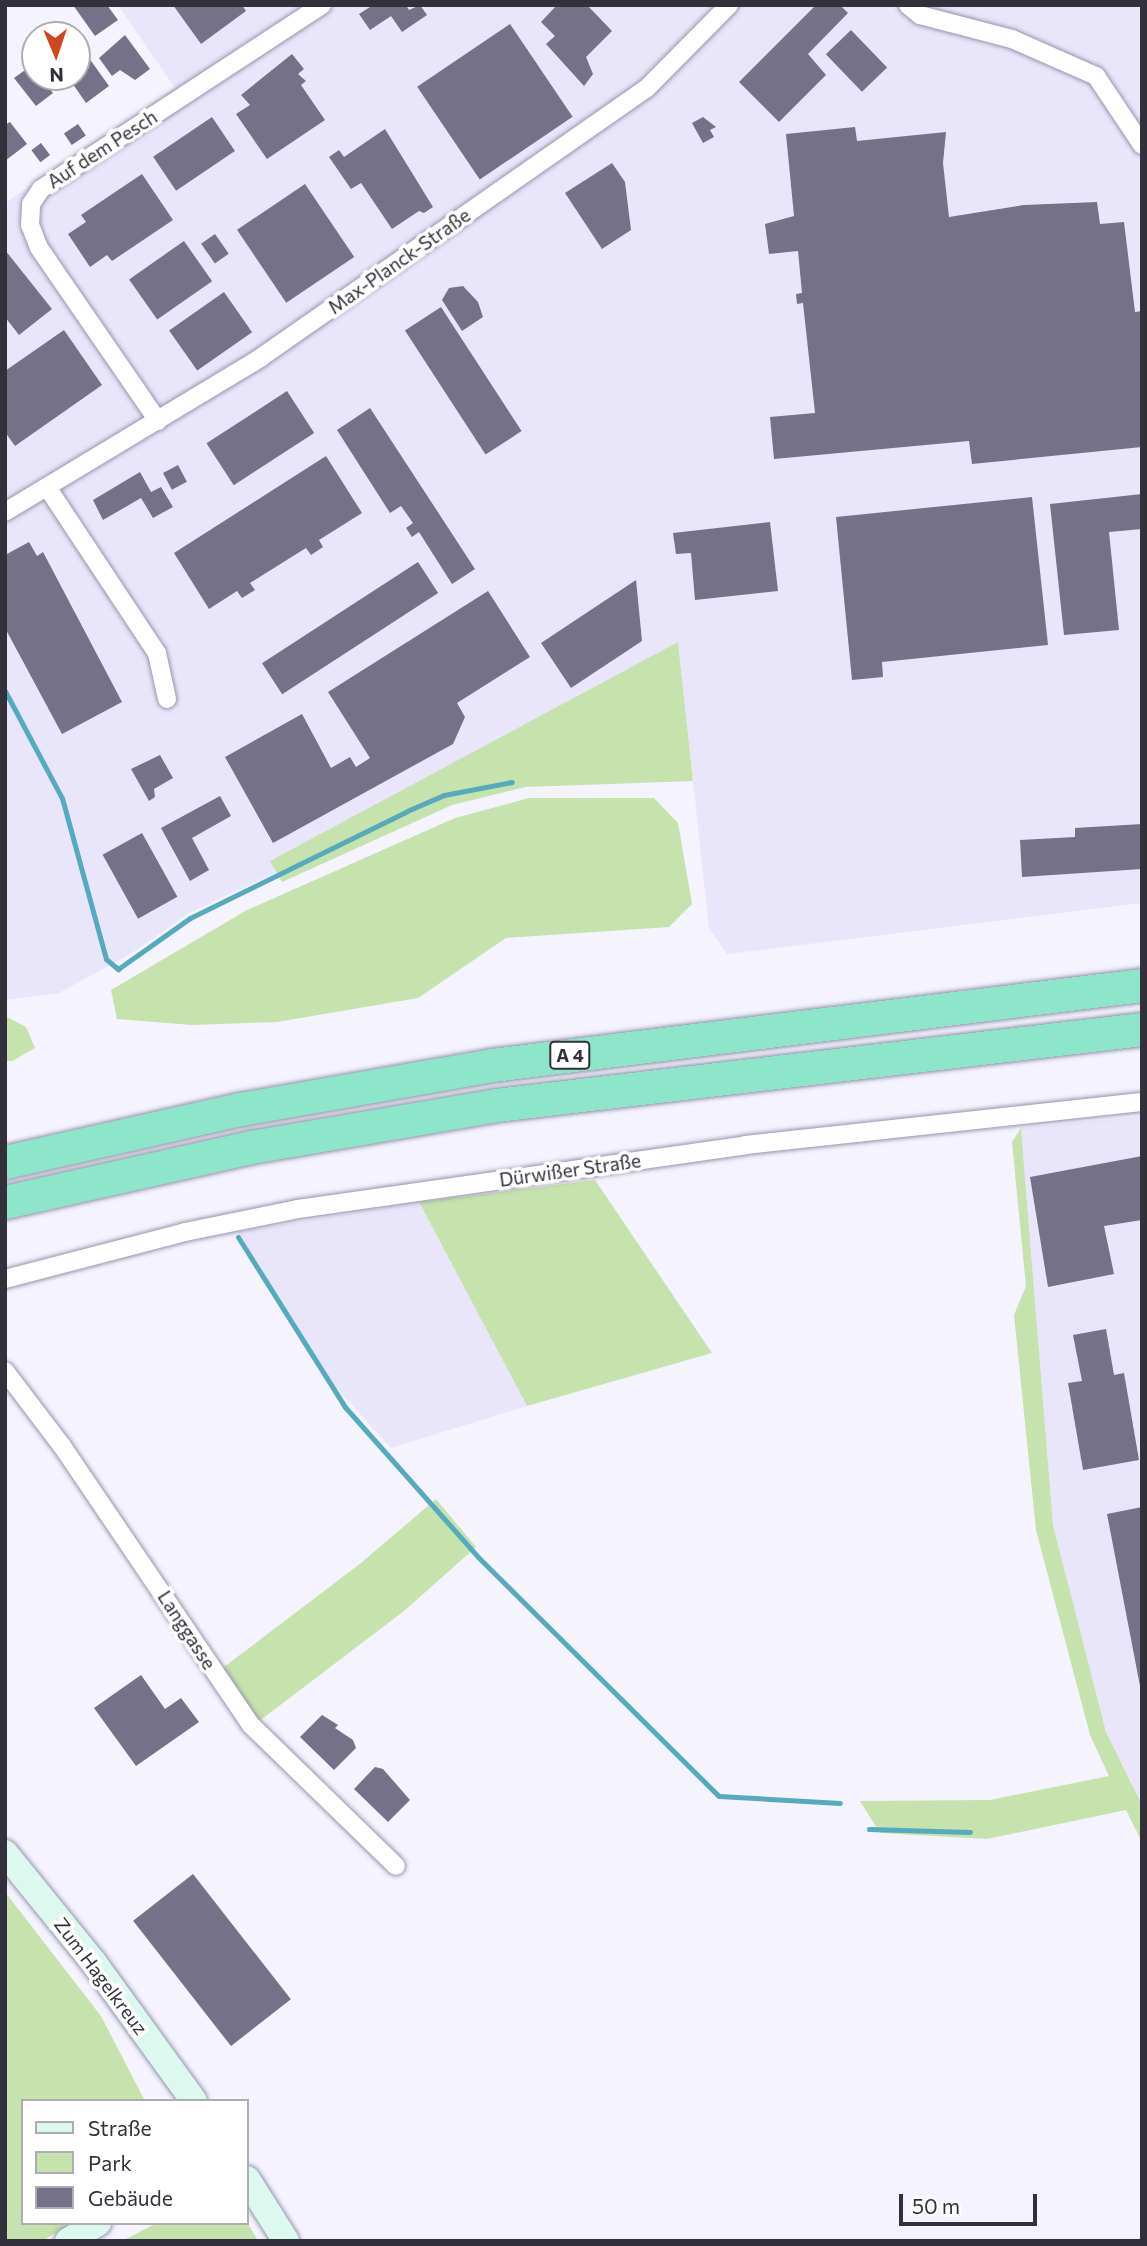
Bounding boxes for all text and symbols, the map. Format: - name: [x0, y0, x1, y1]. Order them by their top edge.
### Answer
- north arrow: [21, 21, 91, 91]
- text: N: [49, 64, 64, 87]
- street label: Auf dem Pesch: [43, 105, 161, 193]
- street label: Max-Planck-Straße: [324, 203, 474, 319]
- road number: A 4: [549, 1040, 591, 1070]
- street label: Dürwißer Straße: [498, 1149, 642, 1191]
- street label: Langgasse: [153, 1586, 221, 1674]
- street label: Zum Hagelkreuz: [50, 1913, 152, 2039]
- legend: [21, 2099, 248, 2225]
- text: Straße: [88, 2115, 152, 2140]
- text: Park: [88, 2150, 132, 2175]
- scale bar: [902, 2180, 1040, 2224]
- text: Gebäude: [88, 2185, 173, 2210]
- text: 50 m: [912, 2193, 960, 2218]

